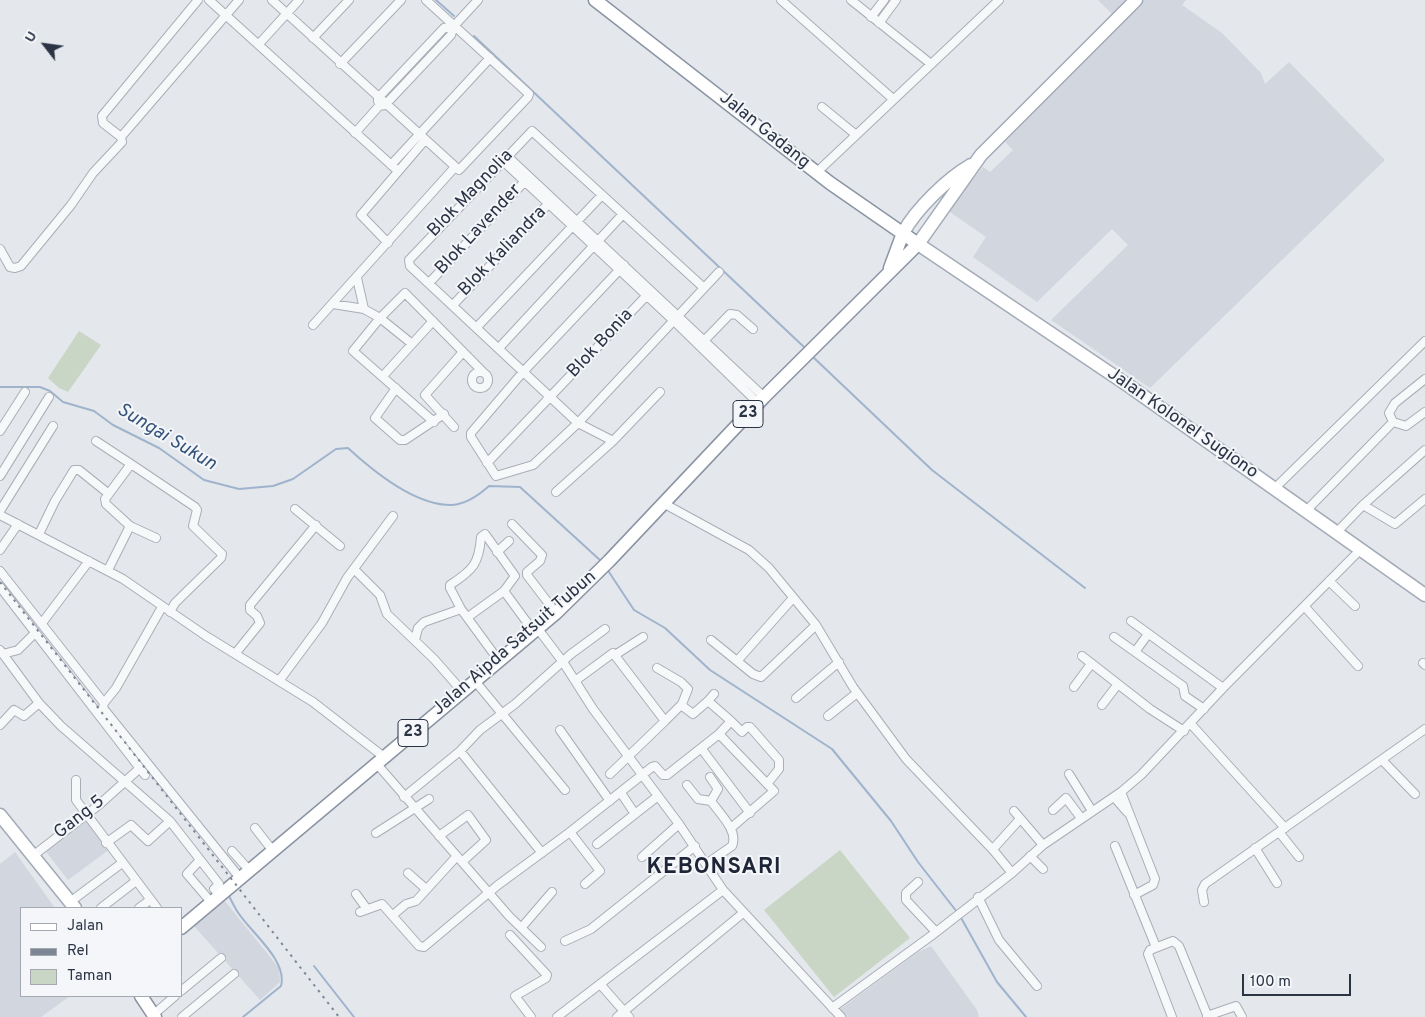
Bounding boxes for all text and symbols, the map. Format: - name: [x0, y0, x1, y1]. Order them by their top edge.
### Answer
- north arrow: [20, 20, 70, 70]
- text: U: [22, 29, 41, 46]
- street label: Jalan Gadang: [714, 88, 814, 174]
- street label: Blok Magnolia: [424, 146, 518, 242]
- street label: Blok Lavender: [431, 180, 527, 280]
- street label: Blok Kaliandra: [455, 202, 551, 302]
- street label: Blok Bonia: [564, 305, 638, 383]
- street label: Jalan Kolonel Sugiono: [1102, 364, 1262, 484]
- water label: Sungai Sukun: [112, 399, 220, 477]
- road number: 23: [733, 400, 763, 428]
- street label: Jalan Aipda Satsuit Tubun: [429, 567, 601, 721]
- road number: 23: [398, 720, 428, 746]
- street label: Gang 5: [50, 792, 110, 844]
- district label: KEBONSARI: [645, 856, 783, 882]
- legend: [20, 907, 182, 997]
- text: Jalan: [67, 917, 104, 936]
- text: Rel: [67, 942, 89, 961]
- scale bar: [1245, 964, 1354, 996]
- text: Taman: [67, 967, 112, 986]
- text: 100 m: [1250, 973, 1291, 992]

